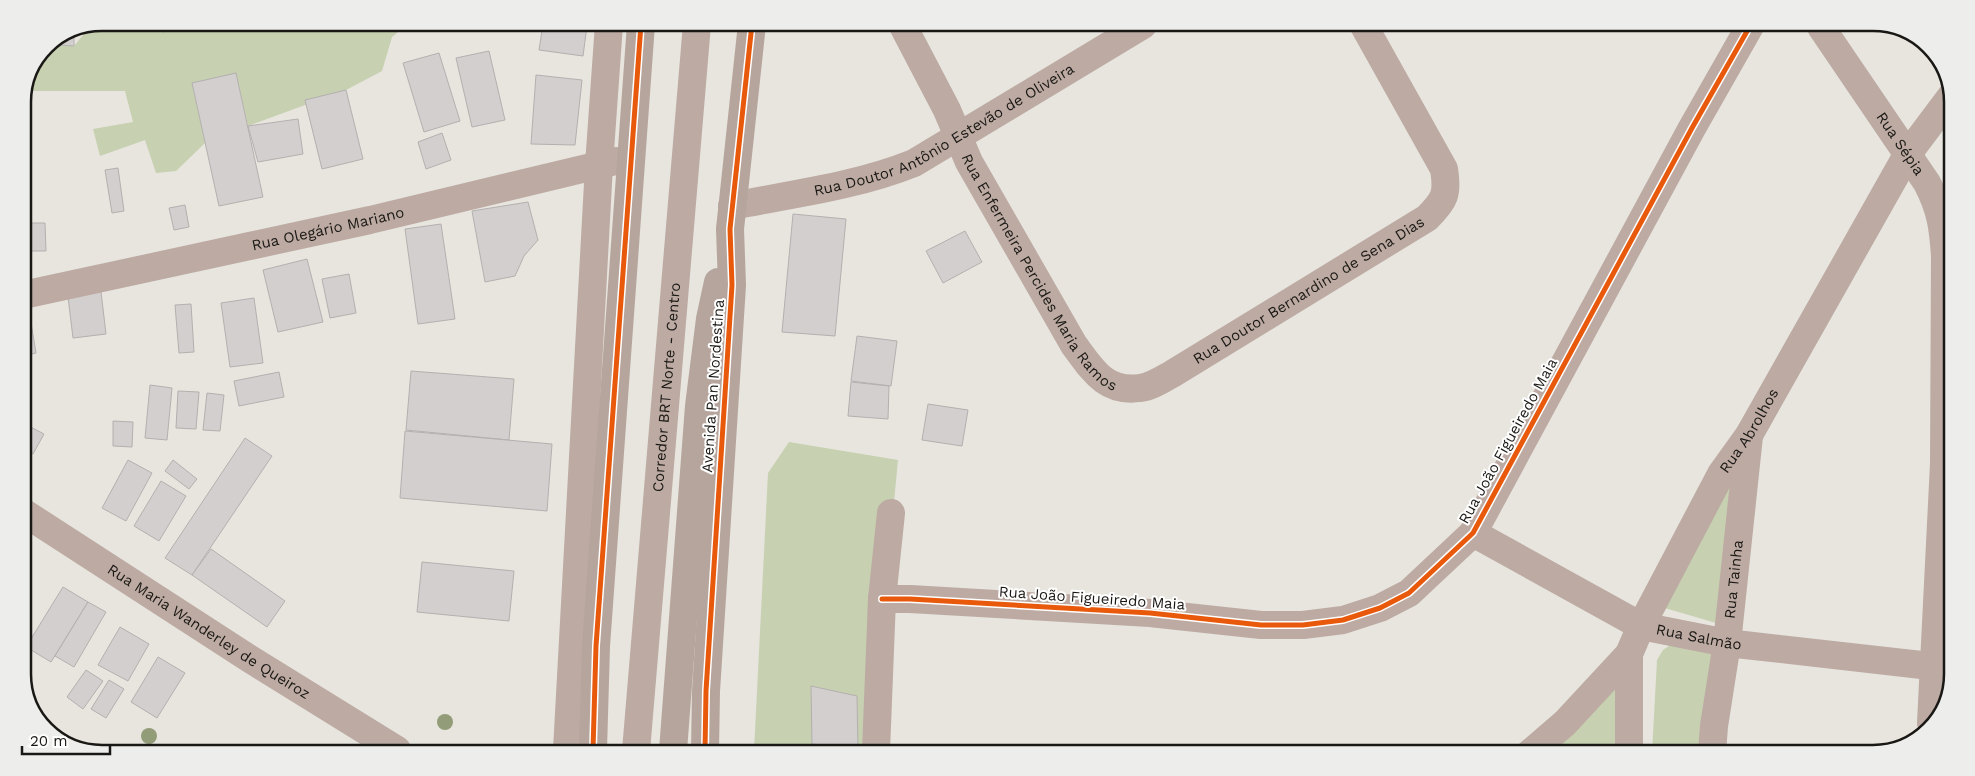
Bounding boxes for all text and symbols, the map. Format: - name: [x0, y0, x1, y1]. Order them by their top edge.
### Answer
- street label: Rua Doutor Antônio Estevão de Oliveira: [812, 59, 1078, 200]
- street label: Rua Sépia: [1872, 109, 1928, 179]
- street label: Rua Enfermeira Percides Maria Ramos: [958, 151, 1120, 395]
- street label: Rua Olegário Mariano: [250, 203, 406, 254]
- street label: Rua Doutor Bernardino de Sena Dias: [1190, 213, 1428, 368]
- street label: Corredor BRT Norte - Centro: [649, 282, 684, 493]
- street label: Avenida Pan Nordestina: [698, 298, 728, 473]
- street label: Rua João Figueiredo Maia: [1455, 355, 1561, 527]
- street label: Rua Abrolhos: [1716, 385, 1782, 477]
- street label: Rua Tainha: [1721, 539, 1747, 620]
- street label: Rua Maria Wanderley de Queiroz: [104, 560, 313, 703]
- street label: Rua João Figueiredo Maia: [998, 583, 1186, 614]
- street label: Rua Salmão: [1655, 620, 1743, 654]
- scale bar: [22, 724, 110, 756]
- text: 20 m: [30, 732, 68, 750]

